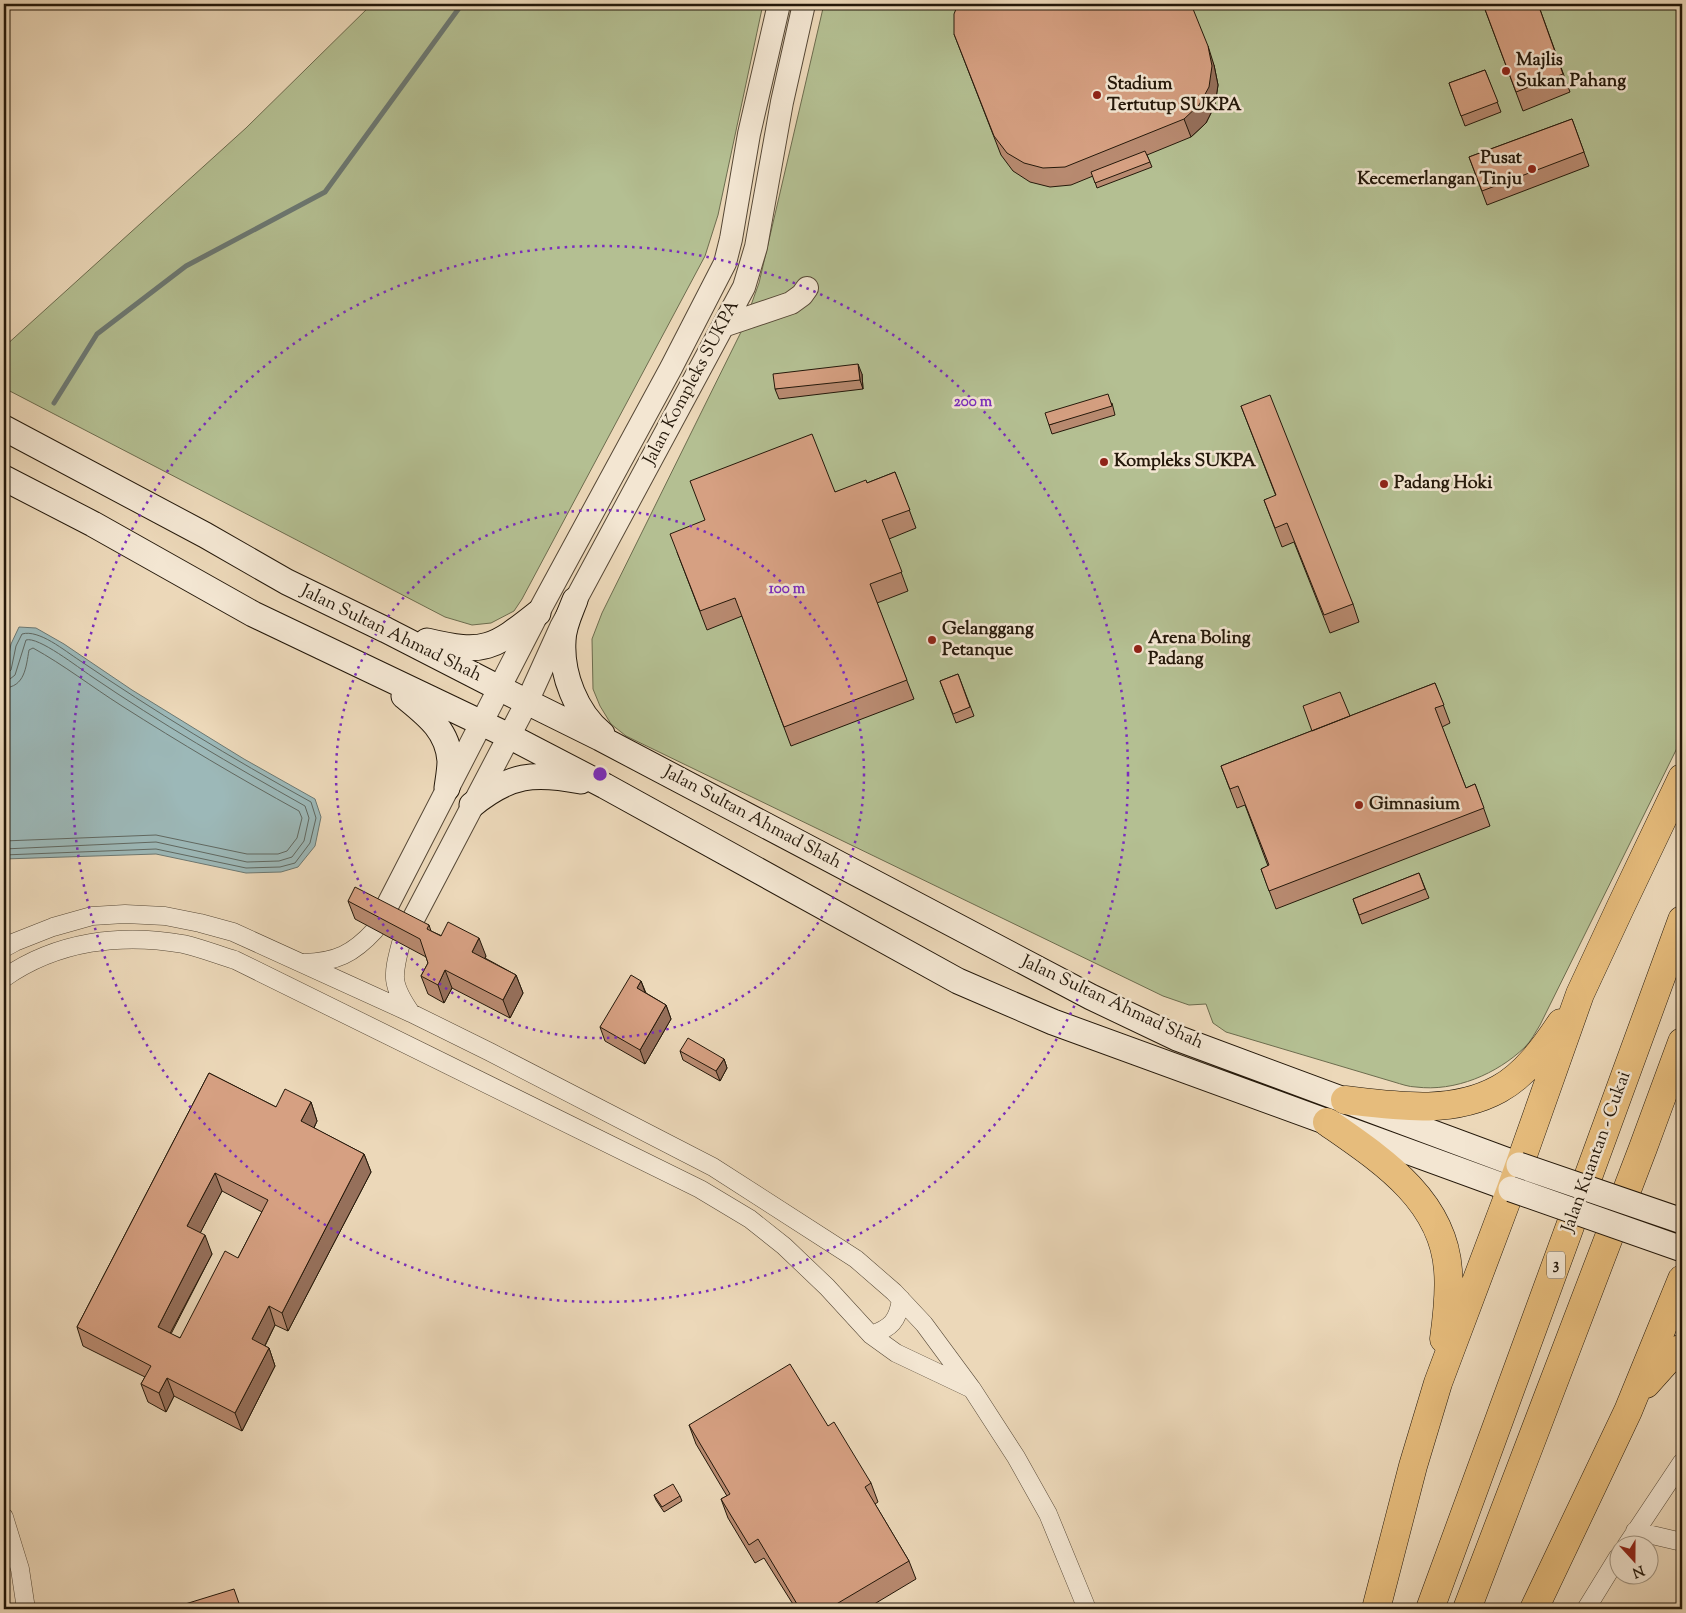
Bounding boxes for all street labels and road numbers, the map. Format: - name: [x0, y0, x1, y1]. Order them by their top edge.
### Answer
- street label: Jalan Kompleks SUKPA: [637, 296, 747, 471]
- street label: Jalan Sultan Ahmad Shah: [295, 578, 486, 689]
- street label: Jalan Sultan Ahmad Shah: [657, 759, 846, 876]
- street label: Jalan Sultan Ahmad Shah: [1016, 949, 1208, 1057]
- street label: Jalan Kuantan - Cukai: [1555, 1068, 1638, 1237]
- road number: 3: [1547, 1252, 1565, 1278]

